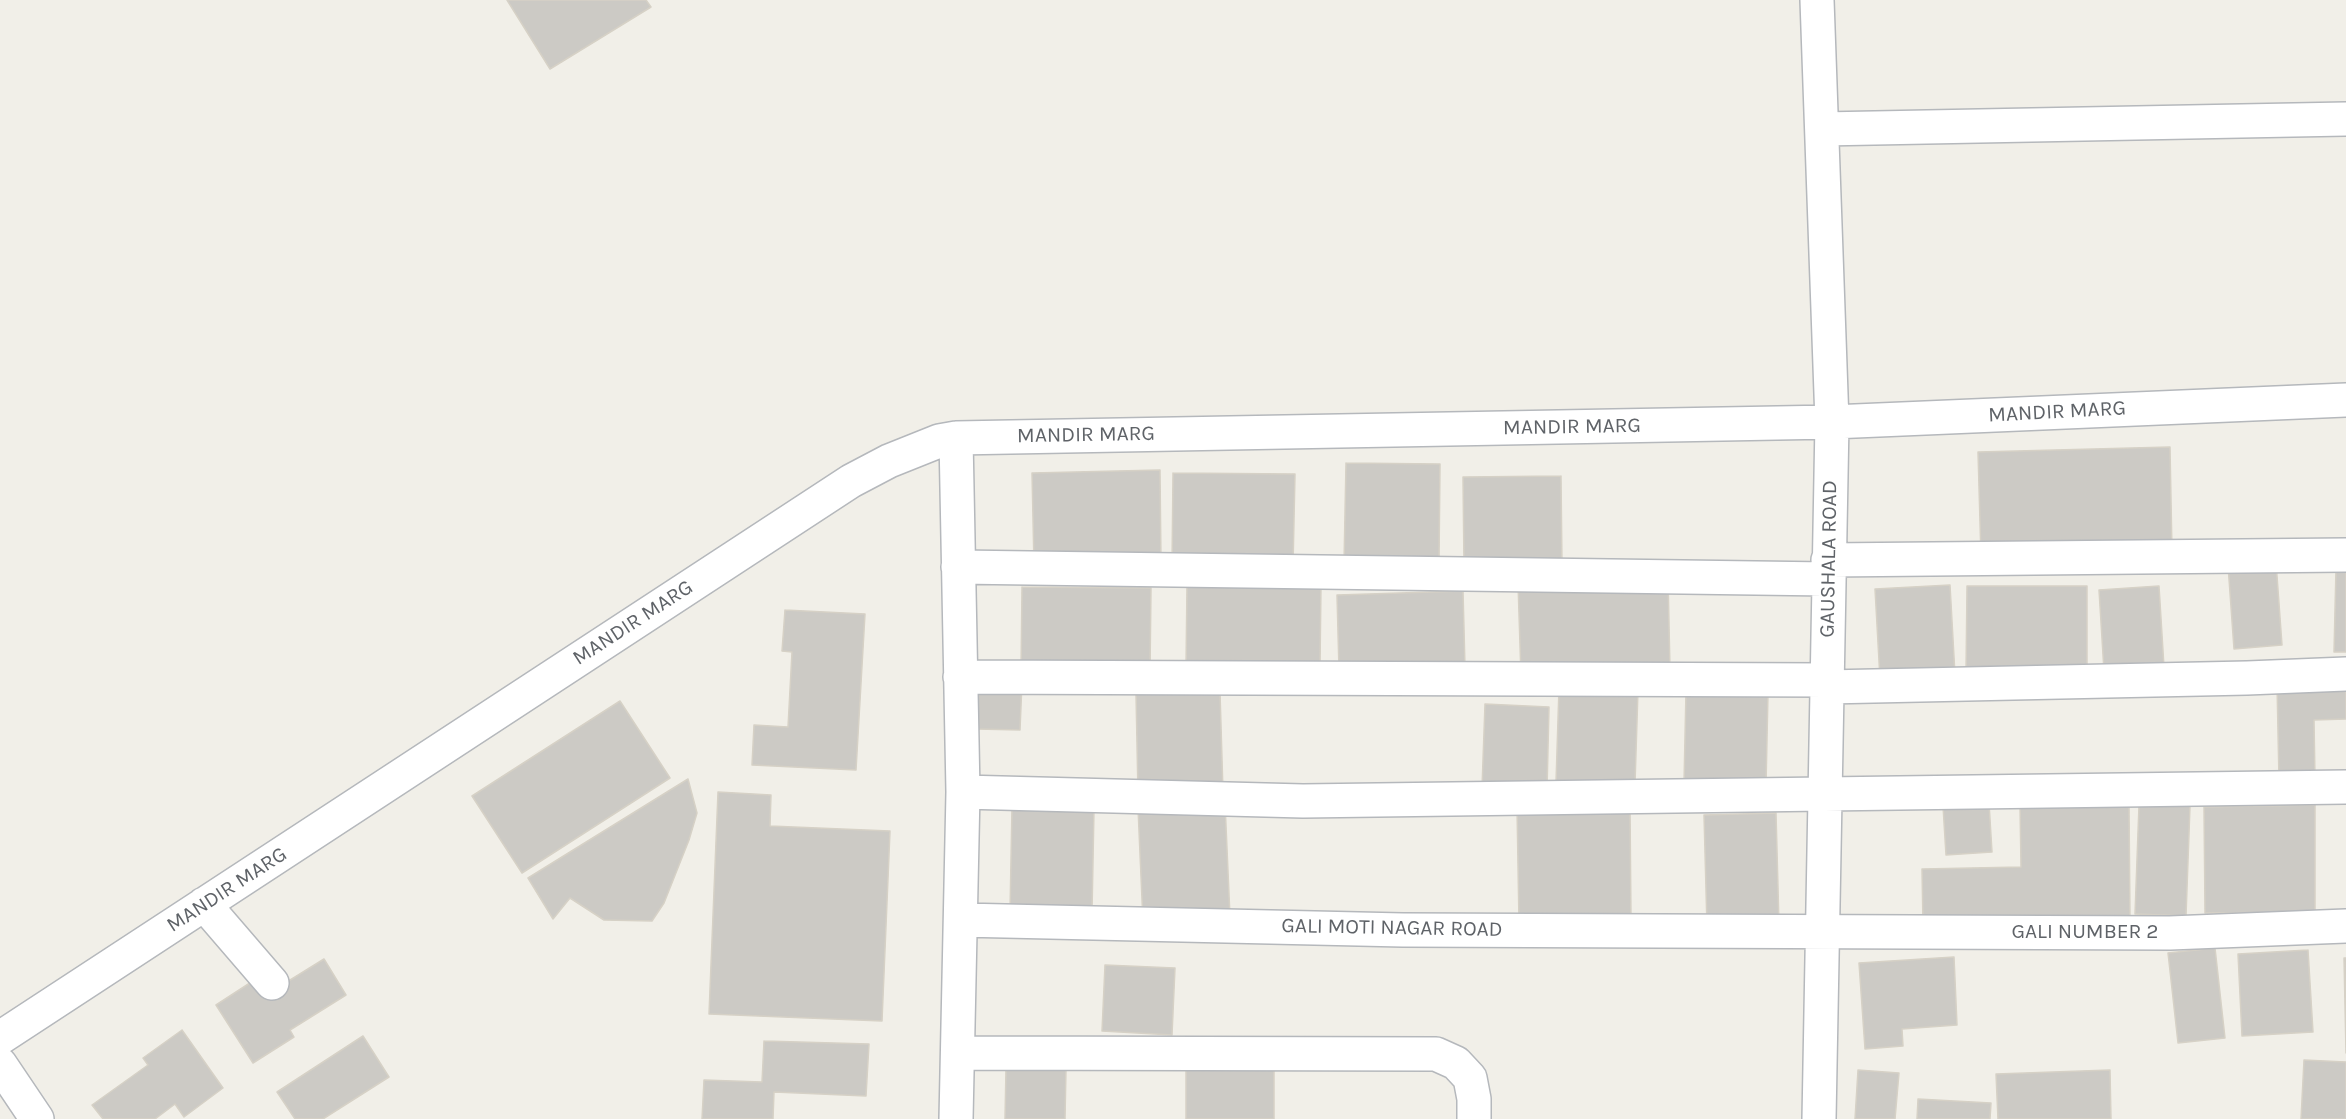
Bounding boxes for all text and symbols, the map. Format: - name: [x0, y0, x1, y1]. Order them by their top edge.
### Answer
- street label: MANDIR MARG: [1987, 396, 2127, 428]
- street label: MANDIR MARG: [1503, 413, 1641, 441]
- street label: MANDIR MARG: [1017, 421, 1155, 449]
- street label: GAUSHALA ROAD: [1815, 480, 1843, 638]
- street label: MANDIR MARG: [568, 575, 698, 671]
- street label: MANDIR MARG: [162, 842, 292, 938]
- street label: GALI MOTI NAGAR ROAD: [1281, 913, 1503, 943]
- street label: GALI NUMBER 2: [2011, 919, 2159, 945]

